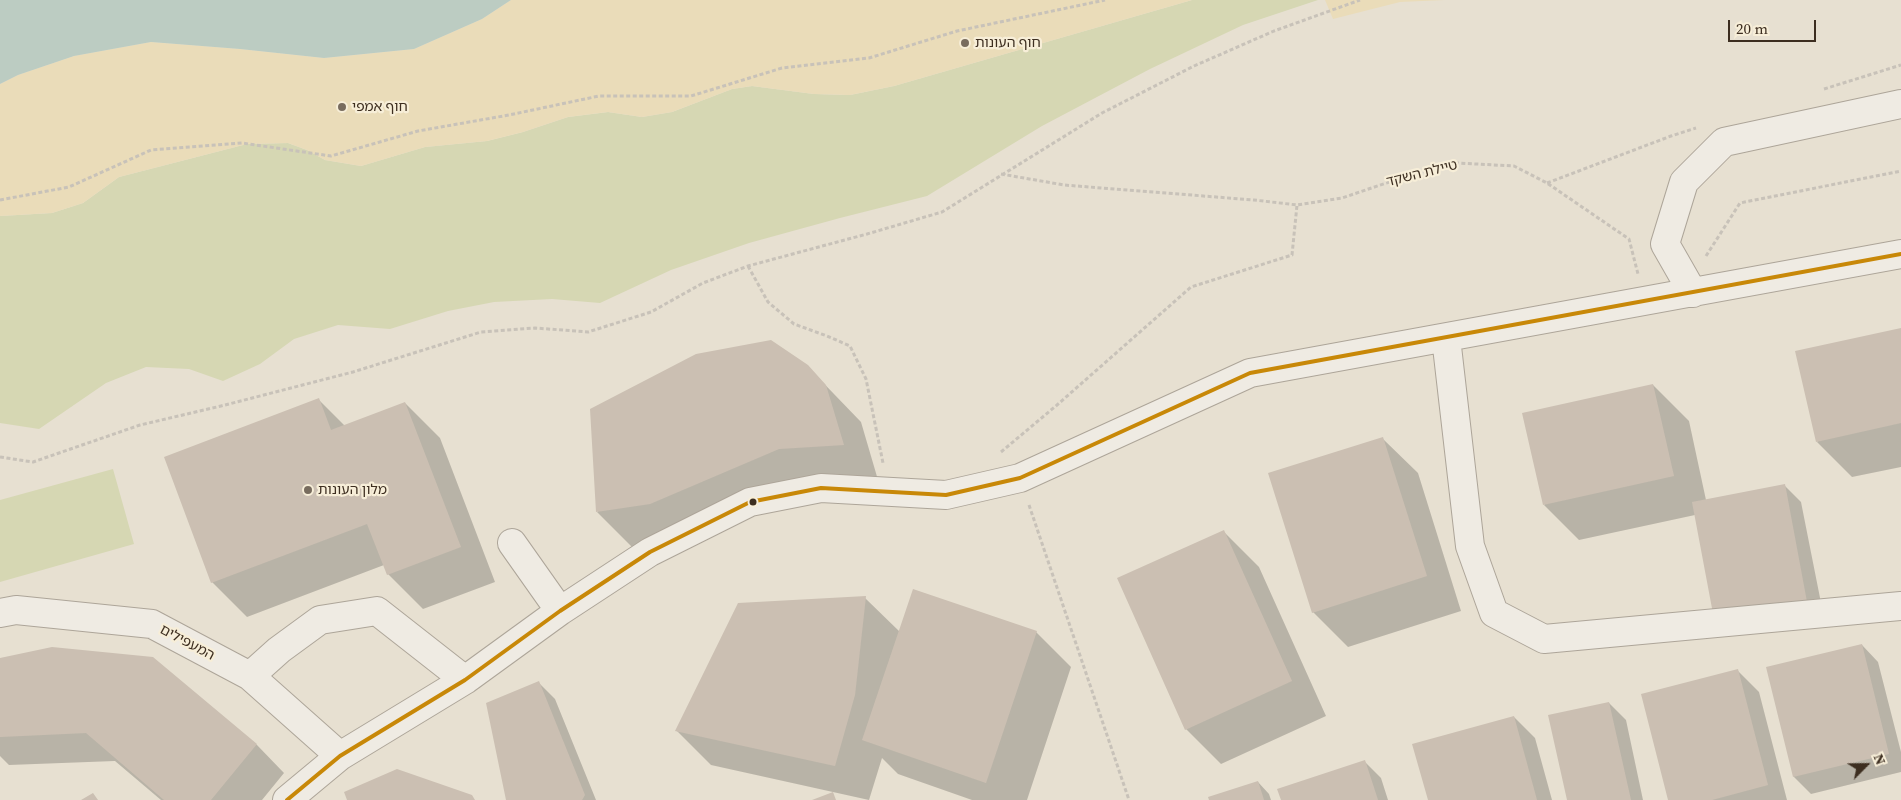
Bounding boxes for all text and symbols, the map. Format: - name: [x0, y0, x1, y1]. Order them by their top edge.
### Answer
- scale bar: [1731, 10, 1818, 42]
- text: 20 m: [1736, 18, 1768, 39]
- place label: חוף העונות: [975, 35, 1041, 51]
- marker: חוף העונות: [959, 37, 971, 49]
- place label: חוף אמפי: [352, 99, 408, 115]
- marker: חוף אמפי: [336, 101, 348, 113]
- street label: טיילת השקד: [1385, 157, 1459, 191]
- place label: מלון העונות: [318, 482, 387, 498]
- marker: מלון העונות: [302, 484, 314, 496]
- unlabelled marker: [748, 497, 758, 507]
- street label: המעפילים: [157, 622, 217, 664]
- north arrow: [1841, 740, 1891, 790]
- text: N: [1869, 751, 1891, 768]

